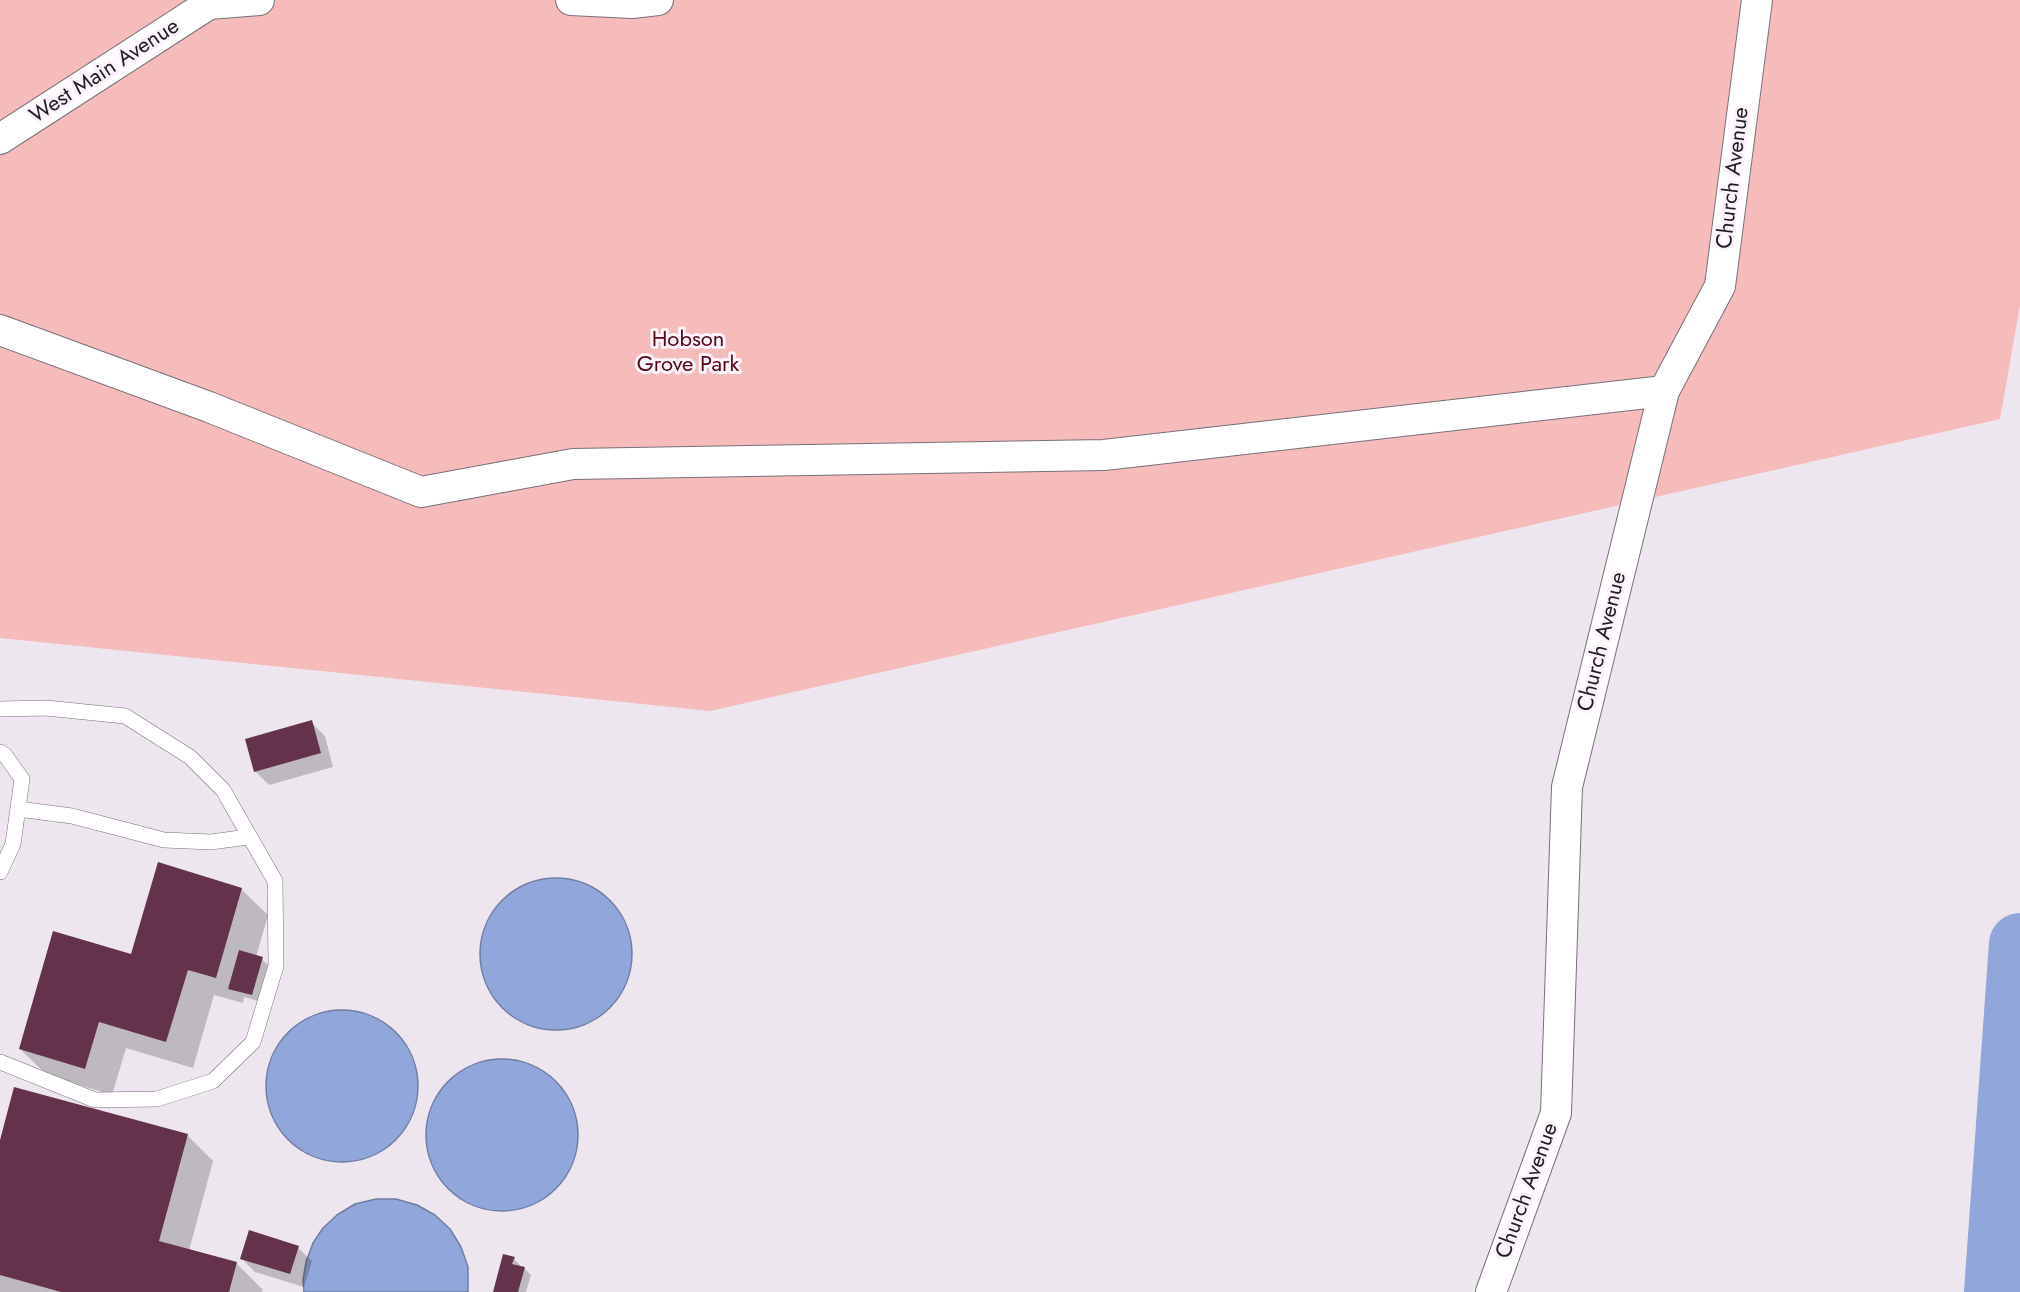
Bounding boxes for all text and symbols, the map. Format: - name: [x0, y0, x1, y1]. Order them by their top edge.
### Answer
- street label: West Main Avenue: [25, 14, 185, 130]
- street label: Church Avenue: [1712, 106, 1756, 250]
- park label: Hobson Grove Park: [637, 328, 739, 380]
- street label: Church Avenue: [1573, 570, 1633, 714]
- street label: Church Avenue: [1491, 1119, 1565, 1263]

